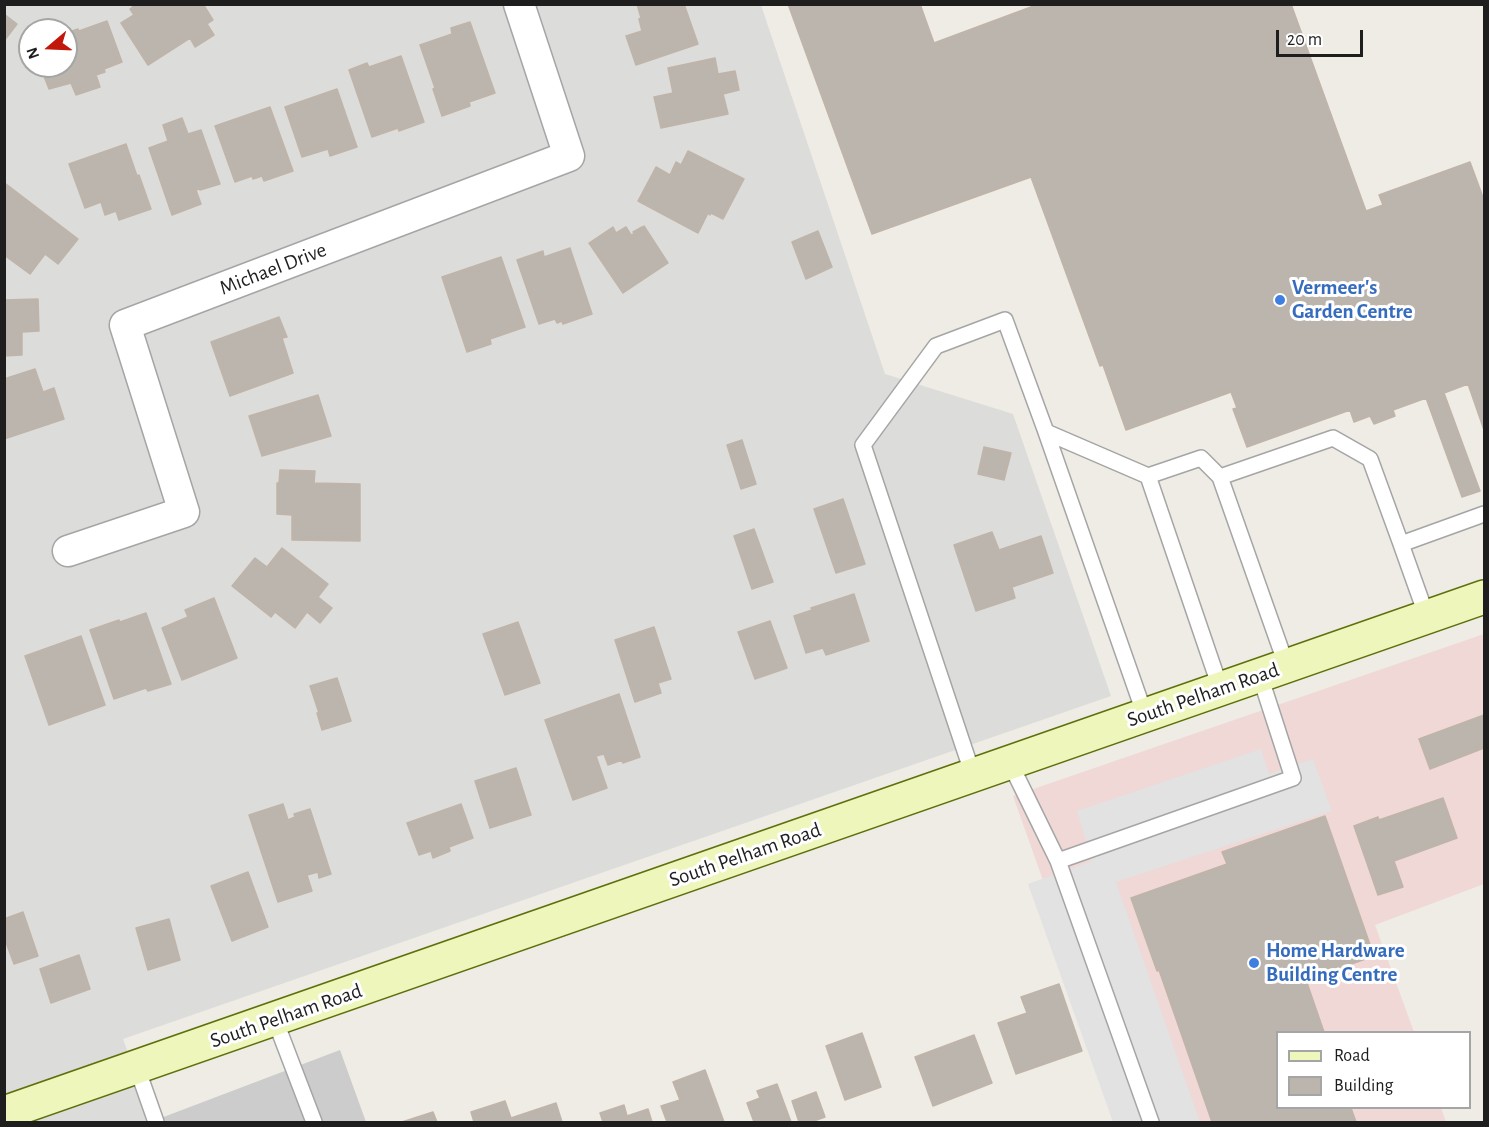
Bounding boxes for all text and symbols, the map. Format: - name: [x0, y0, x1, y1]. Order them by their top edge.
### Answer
- north arrow: [18, 18, 78, 78]
- scale bar: [1279, 18, 1366, 56]
- text: 20 m: [1287, 31, 1322, 49]
- text: N: [23, 45, 42, 61]
- street label: Michael Drive: [216, 237, 330, 301]
- place label: Vermeer's Garden Centre: [1292, 275, 1413, 325]
- marker: Vermeer's Garden Centre: [1273, 293, 1287, 307]
- street label: South Pelham Road: [1124, 657, 1282, 733]
- street label: South Pelham Road: [666, 817, 824, 893]
- place label: Home Hardware Building Centre: [1266, 938, 1405, 988]
- marker: Home Hardware Building Centre: [1247, 956, 1261, 970]
- street label: South Pelham Road: [207, 978, 365, 1054]
- legend: [1276, 1031, 1471, 1109]
- text: Road: [1334, 1047, 1370, 1065]
- text: Building: [1334, 1077, 1393, 1095]

